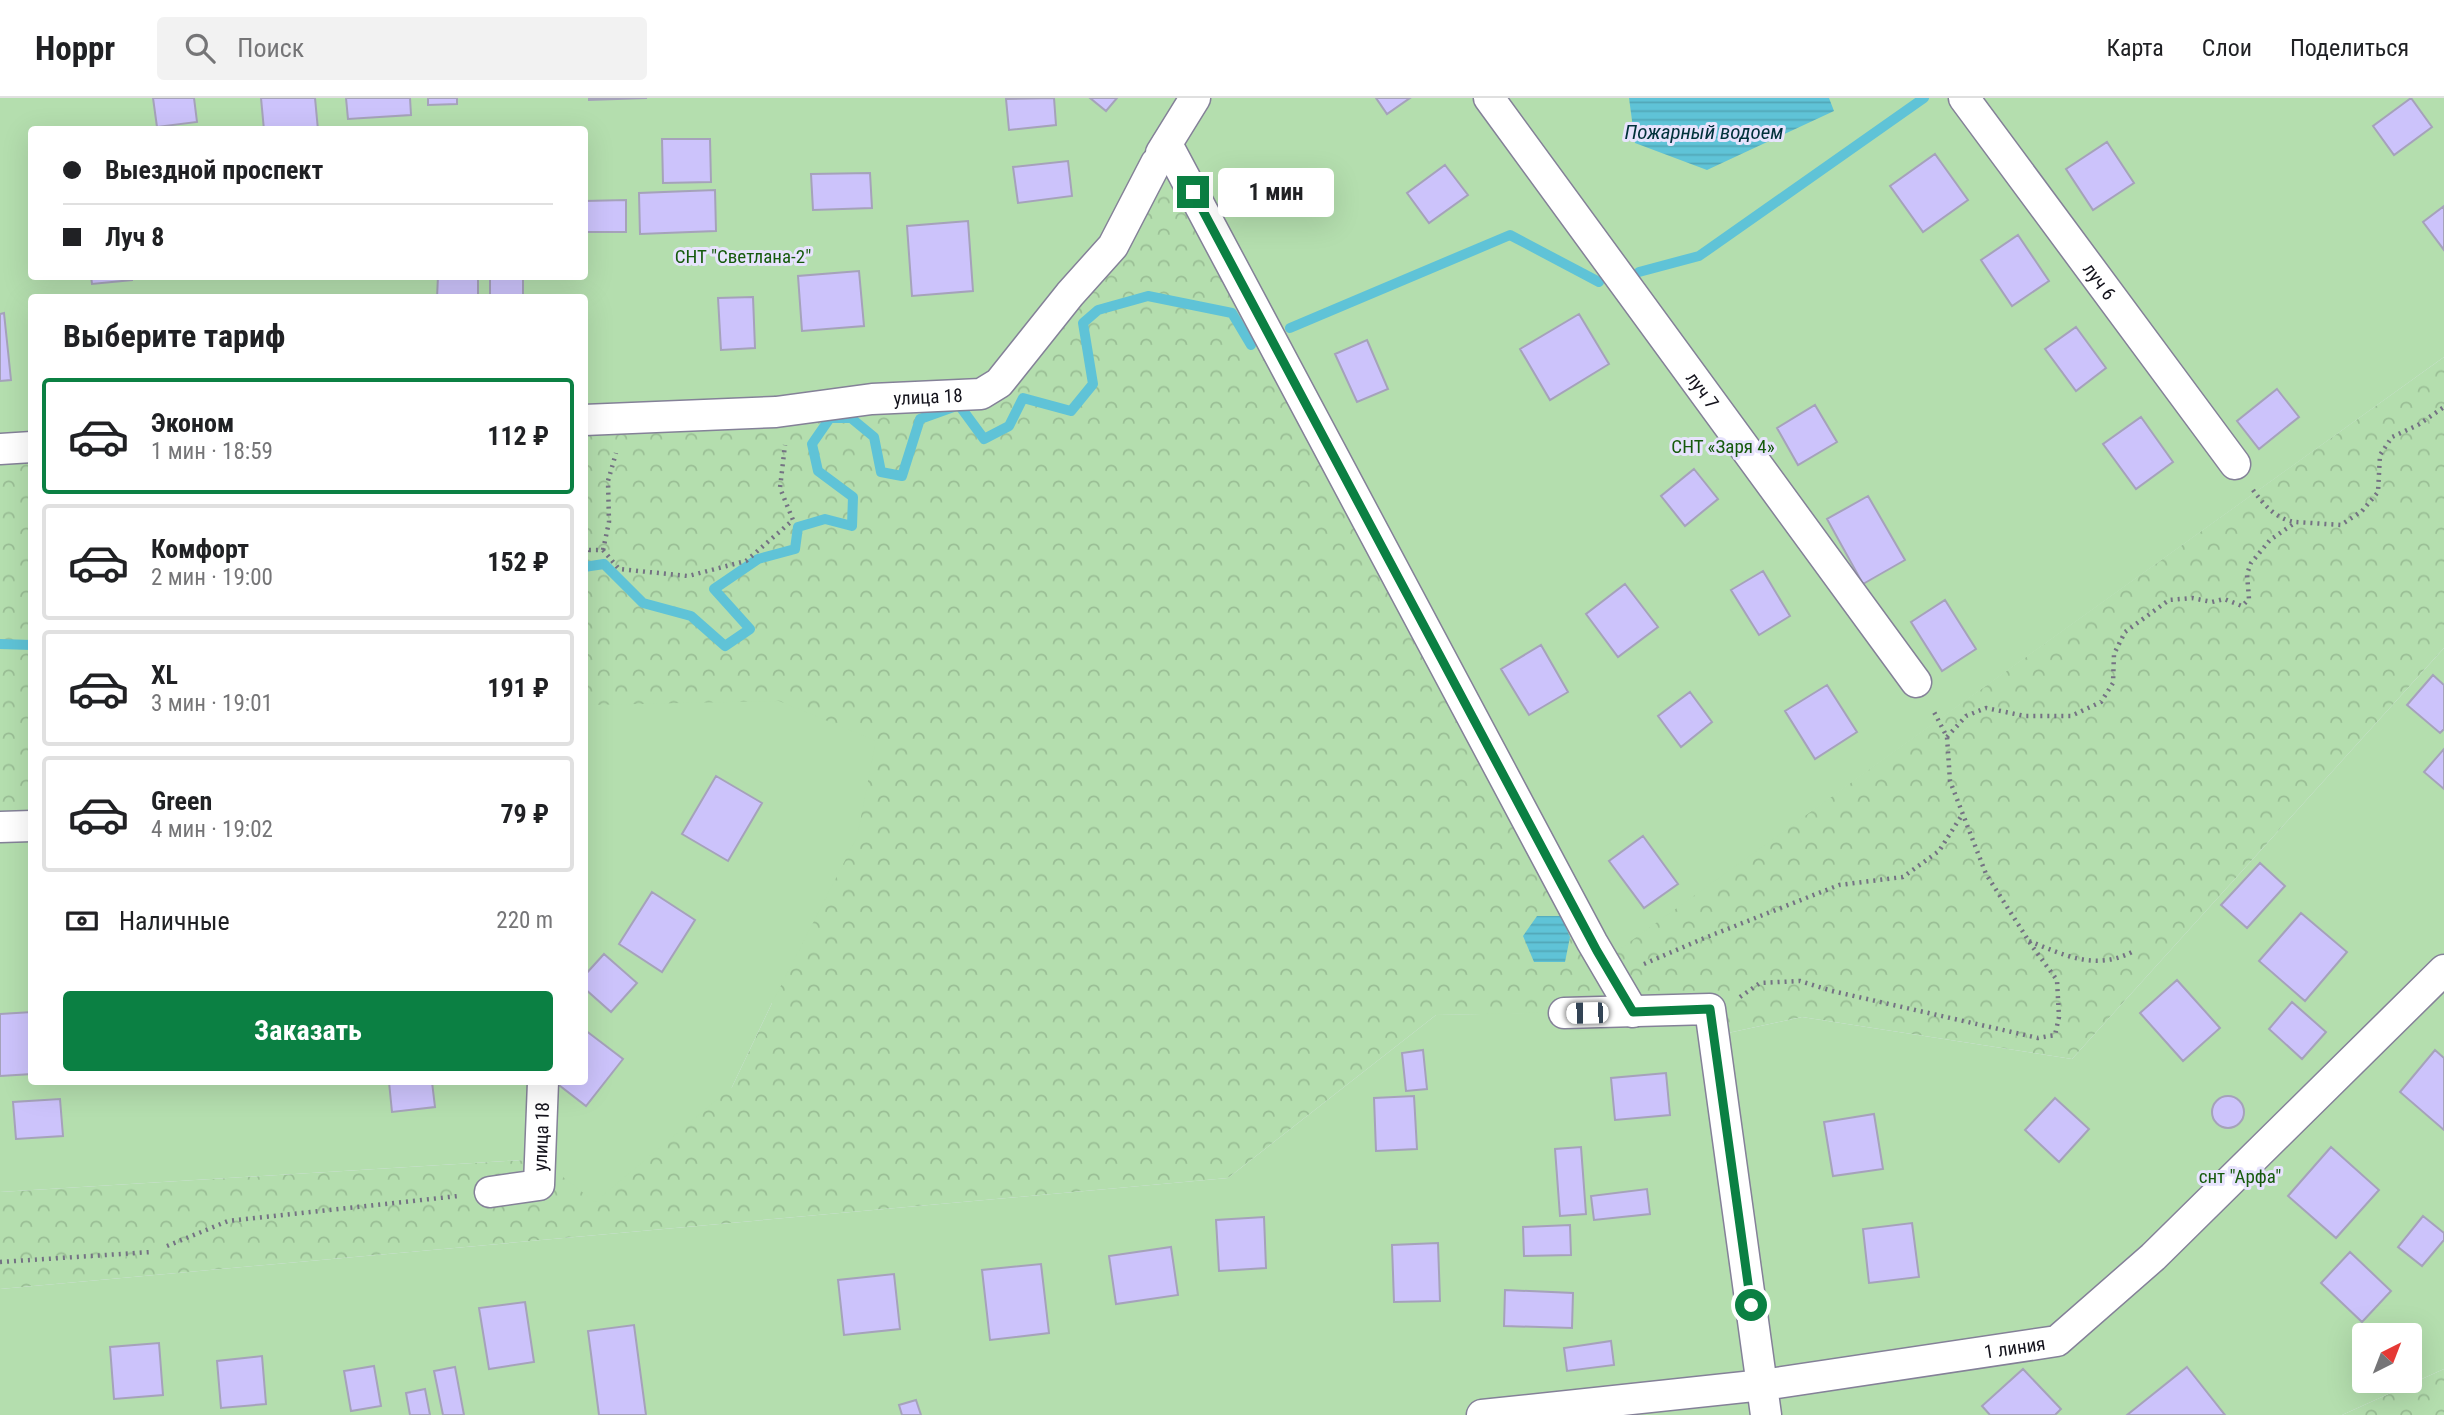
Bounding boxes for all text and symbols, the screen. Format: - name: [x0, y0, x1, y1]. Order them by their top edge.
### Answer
- search box: [157, 17, 647, 80]
- text: Hoppr: [35, 29, 115, 68]
- icon: search: [181, 29, 219, 67]
- text: Поиск: [237, 33, 304, 63]
- text: Карта: [2106, 34, 2164, 62]
- text: Слои: [2202, 34, 2252, 62]
- text: Поделиться: [2290, 34, 2409, 62]
- water label: Пожарный водоем: [1624, 120, 1784, 144]
- text: Выездной проспект: [105, 155, 323, 185]
- callout: 1 мин: [1218, 168, 1333, 217]
- route end: [1177, 176, 1209, 208]
- text: 1 мин: [1248, 179, 1304, 206]
- text: Луч 8: [105, 222, 164, 252]
- park label: СНТ "Светлана-2": [675, 245, 811, 268]
- street label: луч 6: [2078, 258, 2121, 304]
- text: Выберите тариф: [63, 317, 285, 355]
- street label: луч 7: [1681, 367, 1724, 413]
- street label: улица 18: [893, 383, 963, 410]
- icon: car: [67, 405, 130, 468]
- text: Эконом: [151, 408, 234, 438]
- text: 112 ₽: [487, 421, 549, 451]
- park label: СНТ «Заря 4»: [1671, 435, 1775, 458]
- text: 1 мин · 18:59: [151, 438, 273, 465]
- icon: car: [67, 531, 130, 594]
- text: Комфорт: [151, 534, 249, 564]
- text: 152 ₽: [487, 547, 549, 577]
- text: 2 мин · 19:00: [151, 564, 273, 591]
- icon: car: [67, 657, 130, 720]
- text: XL: [151, 660, 178, 690]
- text: 191 ₽: [487, 673, 549, 703]
- text: 3 мин · 19:01: [151, 690, 273, 717]
- icon: car: [67, 783, 130, 846]
- text: Green: [151, 786, 212, 816]
- text: 79 ₽: [500, 799, 549, 829]
- text: 4 мин · 19:02: [151, 816, 273, 843]
- icon: cash: [63, 902, 101, 940]
- text: Наличные: [119, 906, 230, 936]
- text: 220 m: [496, 907, 553, 934]
- button: Заказать: [63, 991, 553, 1071]
- car: [1566, 1002, 1609, 1024]
- street label: улица 18: [528, 1102, 554, 1172]
- park label: снт "Арфа": [2199, 1165, 2281, 1188]
- route start: [1735, 1289, 1767, 1321]
- north arrow: [2352, 1323, 2422, 1393]
- map controls: [2352, 1323, 2422, 1393]
- street label: 1 линия: [1982, 1331, 2047, 1363]

